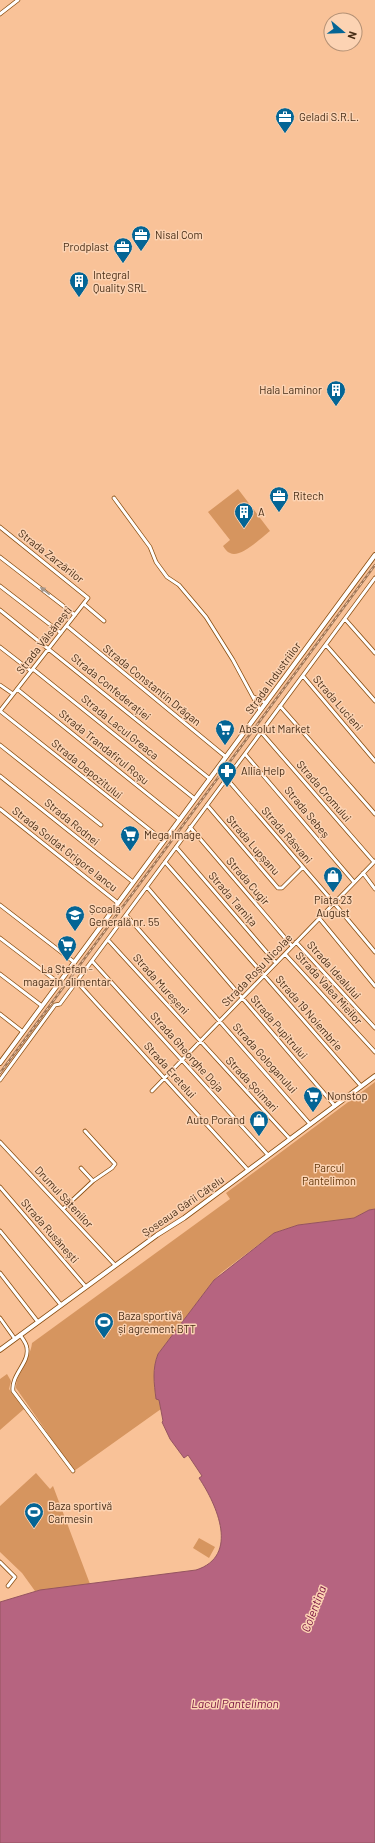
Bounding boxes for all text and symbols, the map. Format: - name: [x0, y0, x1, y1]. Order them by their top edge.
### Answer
- north arrow: [323, 12, 363, 52]
- text: N: [346, 30, 360, 41]
- office icon: Geladi S.R.L.: [274, 106, 296, 134]
- place label: Geladi S.R.L.: [299, 110, 359, 123]
- office icon: Nisal Com: [130, 224, 152, 252]
- place label: Nisal Com: [155, 228, 203, 241]
- office icon: Prodplast: [112, 236, 134, 264]
- place label: Prodplast: [63, 240, 109, 253]
- place label: Integral Quality SRL: [93, 268, 147, 294]
- building icon: Integral Quality SRL: [68, 270, 90, 298]
- building icon: Hala Laminor: [325, 379, 347, 407]
- place label: Hala Laminor: [259, 383, 322, 396]
- office icon: Ritech: [268, 485, 290, 513]
- place label: Ritech: [293, 489, 324, 502]
- building icon: A: [233, 501, 255, 529]
- place label: A: [258, 505, 265, 518]
- street label: Strada Zarzărilor: [16, 526, 87, 585]
- one-way arrow: [39, 587, 50, 596]
- street label: Strada Vâlsănești: [13, 603, 74, 676]
- street label: Strada Industriilor: [242, 639, 303, 716]
- street label: Strada Constantin Drăgan: [101, 641, 204, 728]
- street label: Strada Confederației: [69, 651, 154, 723]
- street label: Strada Lucieni: [311, 672, 366, 733]
- street label: Strada Lacul Greaca: [79, 691, 162, 762]
- street label: Strada Trandafirul Roșu: [57, 706, 152, 787]
- supermarket icon: Absolut Market: [214, 718, 236, 746]
- place label: Absolut Market: [239, 722, 310, 735]
- street label: Strada Depozitului: [49, 736, 125, 801]
- street label: Strada Cromului: [294, 757, 355, 824]
- pharmacy icon: Allia Help: [216, 760, 238, 788]
- place label: Allia Help: [241, 764, 285, 777]
- street label: Strada Sebeș: [282, 783, 333, 840]
- street label: Strada Rodnei: [42, 795, 103, 848]
- street label: Strada Soldat Grigore Iancu: [10, 803, 121, 894]
- street label: Strada Răsvani: [259, 804, 316, 866]
- street label: Strada Lupșanu: [224, 812, 283, 877]
- supermarket icon: Mega Image: [119, 824, 141, 852]
- place label: Mega Image: [144, 828, 201, 841]
- street label: Strada Cugir: [224, 854, 273, 907]
- shop icon: Piața 23 August: [322, 865, 344, 893]
- street label: Strada Tarnița: [206, 869, 261, 929]
- place label: Piața 23 August: [314, 893, 352, 919]
- place label: Școala Generală nr. 55: [89, 902, 160, 928]
- school or university icon: Școala Generală nr. 55: [64, 904, 86, 932]
- street label: Strada Roșu Nicolae: [219, 931, 295, 1009]
- supermarket icon: La Ștefan - magazin alimentar: [56, 934, 78, 962]
- street label: Strada Idealului: [305, 938, 364, 1002]
- street label: Strada Valea Mieilor: [293, 949, 365, 1027]
- street label: Strada Mureșeni: [131, 951, 192, 1017]
- place label: La Ștefan - magazin alimentar: [23, 962, 111, 988]
- street label: Strada 19 Noiembrie: [273, 972, 346, 1053]
- street label: Strada Pupitrului: [248, 992, 311, 1061]
- street label: Strada Gheorghe Doja: [148, 1009, 227, 1094]
- street label: Strada Gologanului: [231, 1020, 300, 1095]
- street label: Strada Eretelui: [142, 1039, 199, 1101]
- street label: Strada Șoimari: [224, 1053, 281, 1114]
- supermarket icon: Nonstop: [302, 1085, 324, 1113]
- place label: Nonstop: [327, 1089, 368, 1102]
- shop icon: Auto Porand: [248, 1109, 270, 1137]
- place label: Auto Porand: [187, 1113, 245, 1126]
- park label: Parcul Pantelimon: [302, 1161, 356, 1187]
- street label: Drumul Sătenilor: [33, 1163, 96, 1230]
- street label: Șoseaua Gării Cățelu: [139, 1172, 226, 1239]
- street label: Strada Rusănești: [19, 1196, 82, 1266]
- place label: Baza sportivă și agrement BTT: [118, 1309, 196, 1335]
- sports icon: Baza sportivă și agrement BTT: [93, 1311, 115, 1339]
- place label: Baza sportivă Carmesin: [48, 1499, 112, 1525]
- sports icon: Baza sportivă Carmesin: [23, 1501, 45, 1529]
- water label: Colentina: [298, 1584, 328, 1634]
- water label: Lacul Pantelimon: [191, 1696, 279, 1710]

